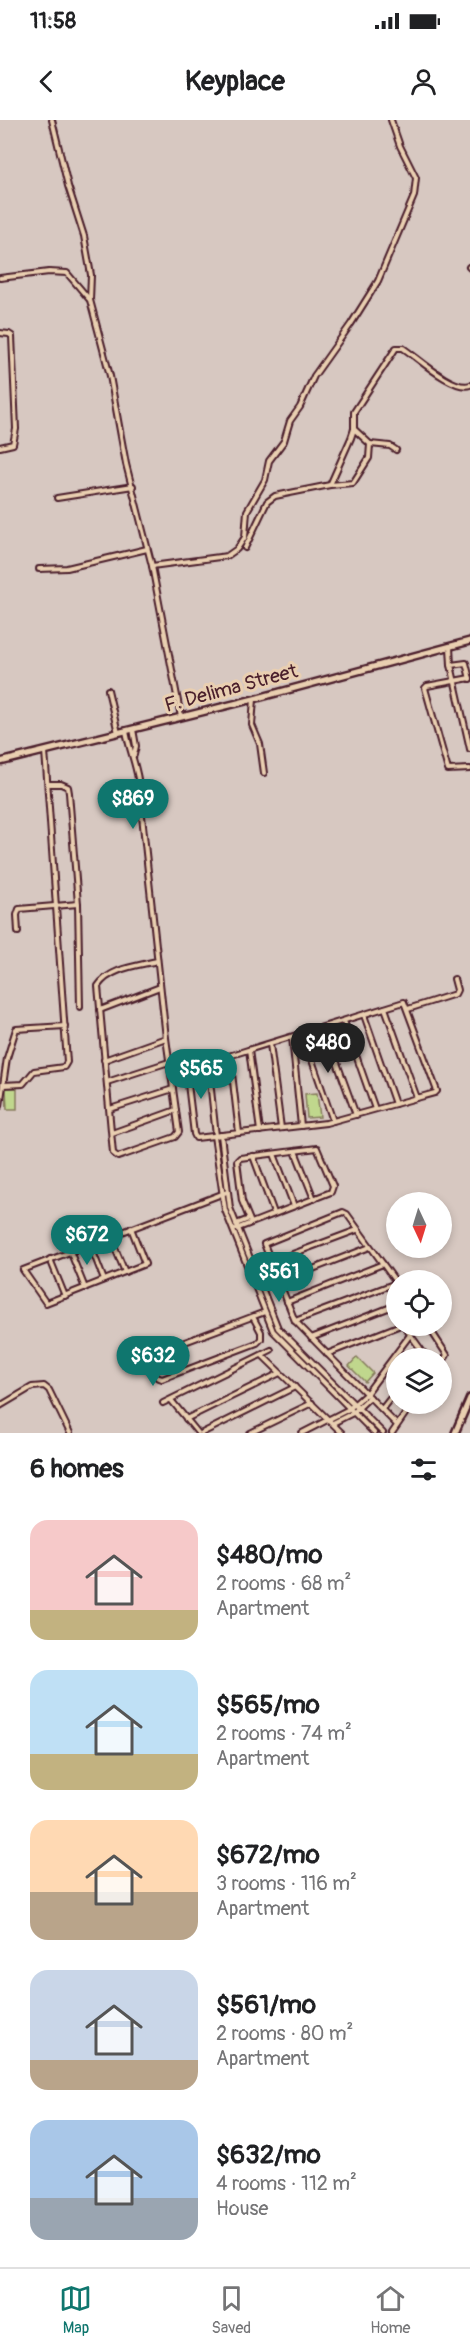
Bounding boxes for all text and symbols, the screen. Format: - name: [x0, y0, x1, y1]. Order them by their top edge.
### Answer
- text: 11:58: [30, 7, 76, 35]
- icon: back: [30, 65, 63, 98]
- text: Keyplace: [185, 65, 285, 98]
- icon: person: [407, 65, 440, 98]
- street label: F. Delima Street: [162, 658, 301, 718]
- pin: $869: [97, 779, 169, 830]
- text: $869: [112, 786, 154, 811]
- pin: $480: [292, 1023, 364, 1074]
- text: $480: [305, 1030, 351, 1055]
- pin: $565: [165, 1049, 237, 1100]
- text: $565: [179, 1056, 223, 1081]
- north arrow: [386, 1192, 452, 1258]
- map controls: [386, 1192, 452, 1414]
- pin: $672: [51, 1215, 123, 1266]
- text: $672: [65, 1222, 109, 1247]
- pin: $561: [243, 1252, 315, 1303]
- text: $561: [258, 1259, 300, 1284]
- button: locate: [386, 1270, 452, 1336]
- pin: $632: [117, 1336, 189, 1387]
- text: $632: [131, 1343, 175, 1368]
- button: layers: [386, 1348, 452, 1414]
- text: 6 homes: [30, 1453, 124, 1485]
- icon: filters: [407, 1453, 440, 1486]
- text: $480/mo: [216, 1539, 322, 1571]
- icon: home: [78, 1544, 150, 1616]
- text: 2 rooms · 68 m²: [216, 1571, 351, 1596]
- text: Apartment: [216, 1596, 309, 1621]
- text: $565/mo: [216, 1689, 320, 1721]
- icon: home: [78, 1694, 150, 1766]
- text: 2 rooms · 74 m²: [216, 1721, 352, 1746]
- text: Apartment: [216, 1746, 309, 1771]
- text: $672/mo: [216, 1839, 320, 1871]
- icon: home: [78, 1844, 150, 1916]
- text: 3 rooms · 116 m²: [216, 1871, 357, 1896]
- text: Apartment: [216, 1896, 309, 1921]
- text: $561/mo: [216, 1989, 316, 2021]
- icon: home: [78, 1994, 150, 2066]
- text: 2 rooms · 80 m²: [216, 2021, 353, 2046]
- text: Apartment: [216, 2046, 309, 2071]
- text: $632/mo: [216, 2139, 321, 2171]
- icon: home: [78, 2144, 150, 2216]
- text: 4 rooms · 112 m²: [216, 2171, 357, 2196]
- text: House: [216, 2196, 268, 2221]
- tab: Map: [59, 2282, 92, 2338]
- tab: Saved: [211, 2282, 251, 2338]
- tab: Home: [370, 2282, 411, 2338]

